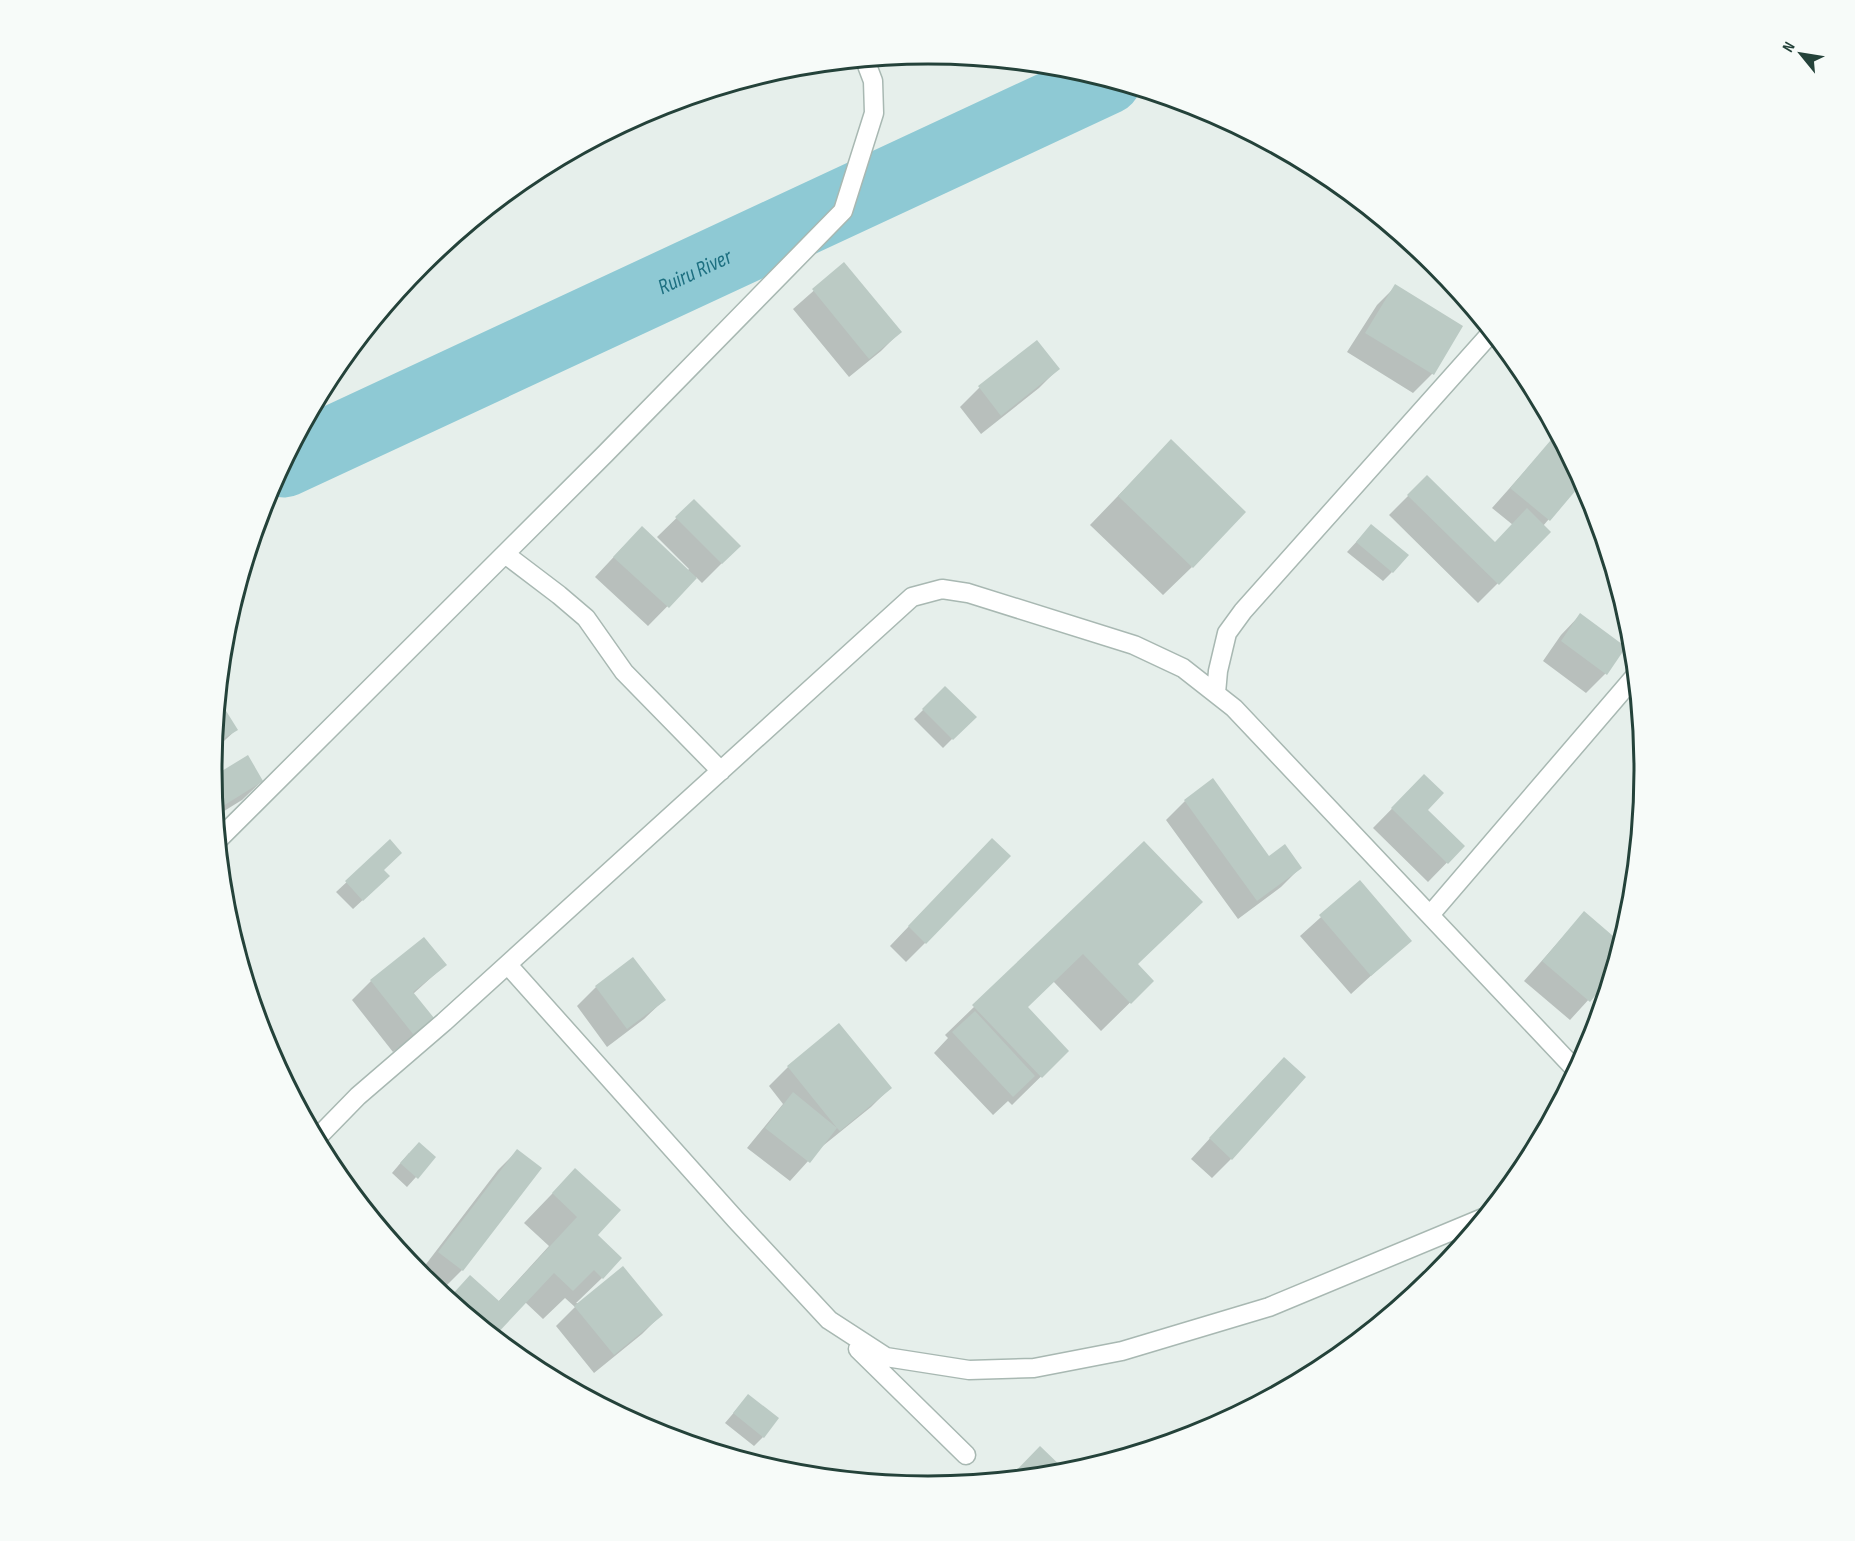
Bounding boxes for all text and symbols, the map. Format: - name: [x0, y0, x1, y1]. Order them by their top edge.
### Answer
- north arrow: [1771, 24, 1831, 84]
- text: N: [1779, 39, 1800, 56]
- water label: Ruiru River: [653, 243, 737, 301]

